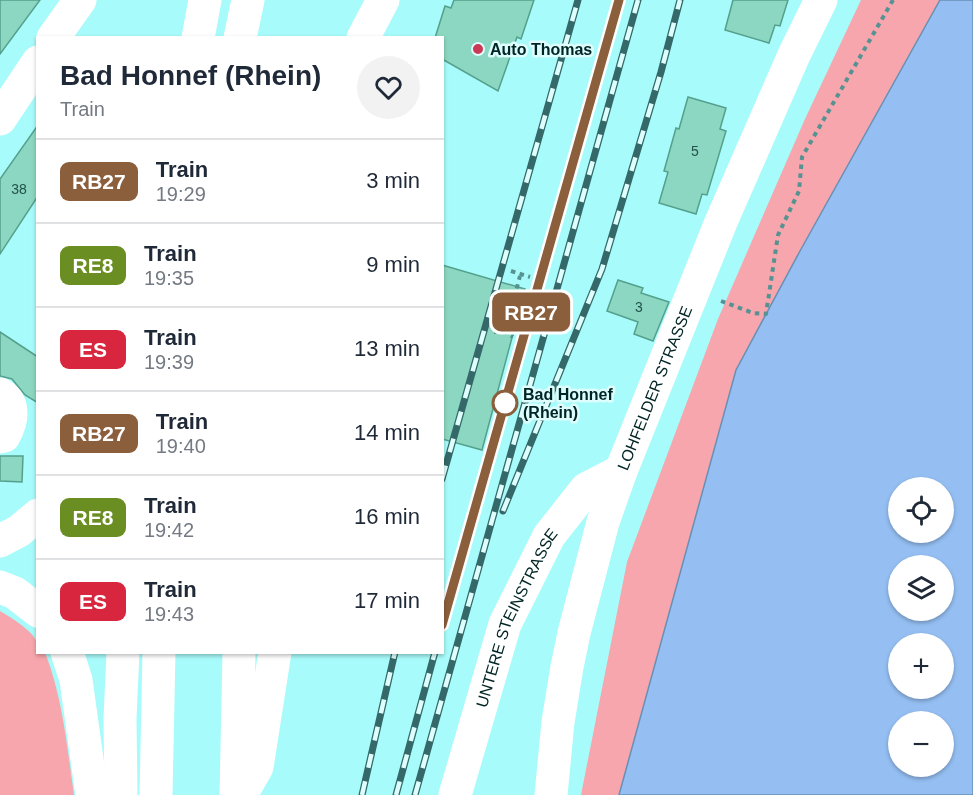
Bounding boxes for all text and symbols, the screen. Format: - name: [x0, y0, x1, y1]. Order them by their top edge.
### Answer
- place label: Auto Thomas: [490, 41, 592, 58]
- marker: Auto Thomas: [471, 42, 485, 56]
- button: heart: [357, 56, 420, 119]
- text: Bad Honnef (Rhein): [60, 60, 321, 91]
- text: Train: [60, 98, 105, 120]
- house number: 5: [691, 143, 699, 159]
- text: Train: [156, 157, 208, 182]
- text: 3 min: [366, 168, 420, 193]
- text: RB27: [72, 170, 126, 193]
- house number: 38: [11, 181, 27, 197]
- text: 19:29: [156, 183, 206, 205]
- text: Train: [144, 241, 197, 266]
- text: 9 min: [366, 252, 420, 277]
- text: RE8: [73, 254, 113, 277]
- text: 19:35: [144, 267, 194, 289]
- line badge: RB27: [489, 292, 573, 332]
- house number: 3: [635, 299, 643, 315]
- text: RB27: [504, 301, 558, 324]
- street label: LOHFELDER STRASSE: [614, 304, 695, 473]
- text: Train: [144, 325, 197, 350]
- text: 13 min: [354, 336, 420, 361]
- text: ES: [79, 338, 107, 361]
- text: 19:39: [144, 351, 194, 373]
- place label: Bad Honnef (Rhein): [523, 386, 613, 421]
- marker: Bad Honnef (Rhein): [492, 390, 518, 416]
- text: Train: [156, 409, 208, 434]
- text: 14 min: [354, 420, 420, 445]
- text: RB27: [72, 422, 126, 445]
- text: 19:40: [156, 435, 206, 457]
- map controls: [888, 477, 954, 777]
- button: locate: [888, 477, 954, 543]
- text: Train: [144, 493, 197, 518]
- text: 16 min: [354, 504, 420, 529]
- text: RE8: [73, 506, 113, 529]
- text: 19:42: [144, 519, 194, 541]
- street label: UNTERE STEINSTRASSE: [473, 525, 561, 709]
- button: layers: [888, 555, 954, 621]
- text: Train: [144, 577, 197, 602]
- text: 17 min: [354, 588, 420, 613]
- text: ES: [79, 590, 107, 613]
- text: 19:43: [144, 603, 194, 625]
- button: +: [888, 633, 954, 699]
- button: −: [888, 711, 954, 777]

